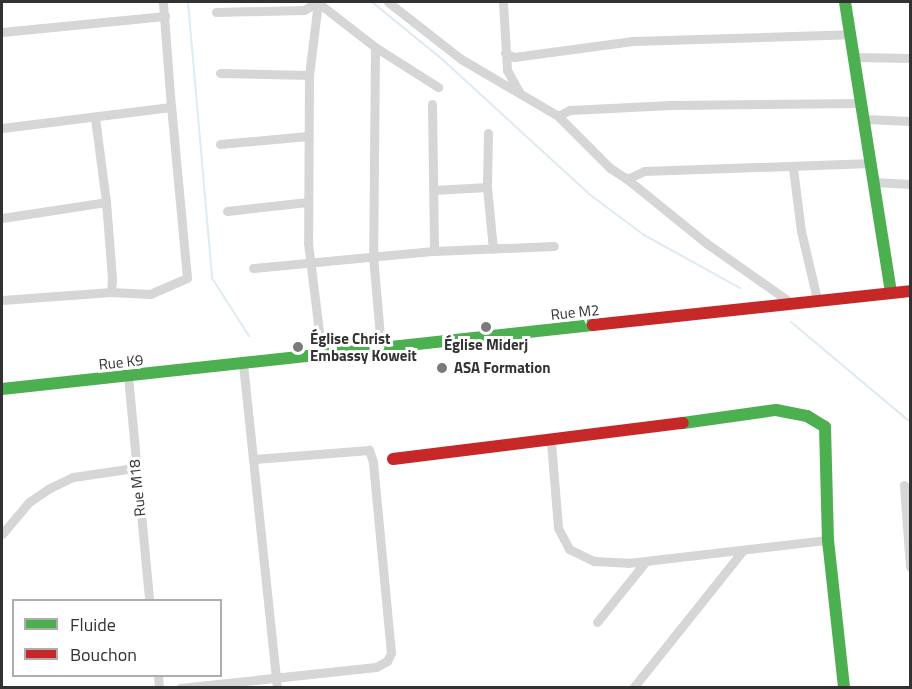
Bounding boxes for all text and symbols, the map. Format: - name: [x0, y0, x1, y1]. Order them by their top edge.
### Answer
- street label: Rue M2: [550, 300, 600, 324]
- marker: Église Miderj: [479, 320, 493, 334]
- place label: Église Christ Embassy Koweit: [310, 329, 417, 364]
- place label: Église Miderj: [444, 336, 528, 354]
- marker: Église Christ Embassy Koweit: [291, 340, 305, 354]
- street label: Rue K9: [98, 351, 144, 373]
- place label: ASA Formation: [454, 359, 550, 377]
- marker: ASA Formation: [435, 361, 449, 375]
- street label: Rue M18: [125, 458, 149, 518]
- legend: [12, 599, 222, 677]
- text: Fluide: [70, 611, 116, 638]
- text: Bouchon: [70, 641, 137, 668]

